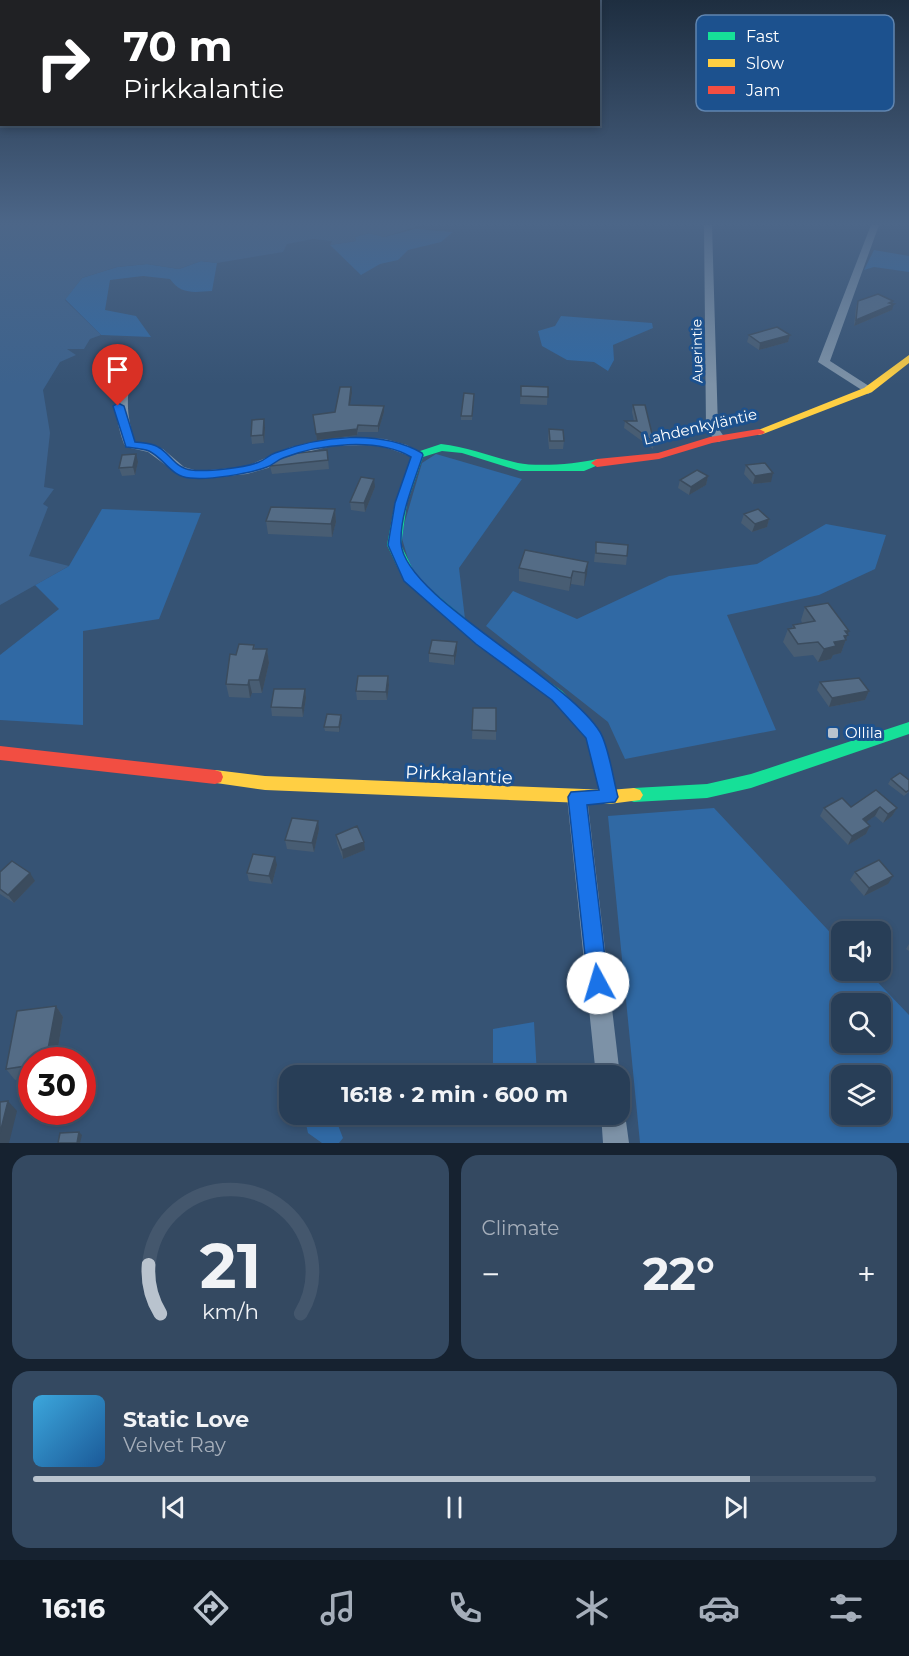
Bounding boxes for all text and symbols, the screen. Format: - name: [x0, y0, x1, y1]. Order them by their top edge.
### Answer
- legend: [696, 15, 894, 111]
- text: 70 m: [123, 20, 233, 72]
- icon: right: [24, 24, 102, 102]
- text: Fast: [746, 27, 780, 46]
- text: Slow: [746, 54, 784, 73]
- text: Pirkkalantie: [123, 72, 284, 105]
- text: Jam: [745, 81, 780, 100]
- street label: Auerintie: [687, 319, 707, 383]
- pin: [92, 344, 143, 406]
- icon: arrive: [101, 353, 134, 386]
- street label: Lahdenkyläntie: [641, 404, 759, 449]
- place label: Ollila: [845, 723, 883, 742]
- marker: Ollila: [826, 726, 840, 740]
- street label: Pirkkalantie: [405, 761, 513, 789]
- map controls: [831, 921, 891, 1125]
- button: sound: [831, 921, 891, 981]
- position arrow: [566, 951, 630, 1015]
- button: search: [831, 993, 891, 1053]
- speed limit sign: 30: [18, 1047, 96, 1125]
- button: layers: [831, 1065, 891, 1125]
- text: 16:18 · 2 min · 600 m: [341, 1081, 568, 1108]
- text: Climate: [482, 1216, 559, 1240]
- text: 21: [200, 1228, 261, 1304]
- text: 22°: [643, 1246, 715, 1301]
- text: −: [482, 1254, 500, 1294]
- text: +: [857, 1254, 876, 1294]
- text: km/h: [202, 1298, 259, 1324]
- text: Static Love: [123, 1406, 249, 1433]
- text: Velvet Ray: [123, 1433, 226, 1457]
- icon: previous: [157, 1491, 190, 1524]
- icon: pause: [438, 1491, 471, 1524]
- icon: next: [719, 1491, 752, 1524]
- icon: directions: [190, 1587, 232, 1629]
- icon: music: [317, 1587, 359, 1629]
- icon: phone: [444, 1587, 486, 1629]
- icon: climate: [571, 1587, 613, 1629]
- icon: car: [698, 1587, 740, 1629]
- icon: filters: [825, 1587, 867, 1629]
- text: 16:16: [42, 1592, 105, 1625]

